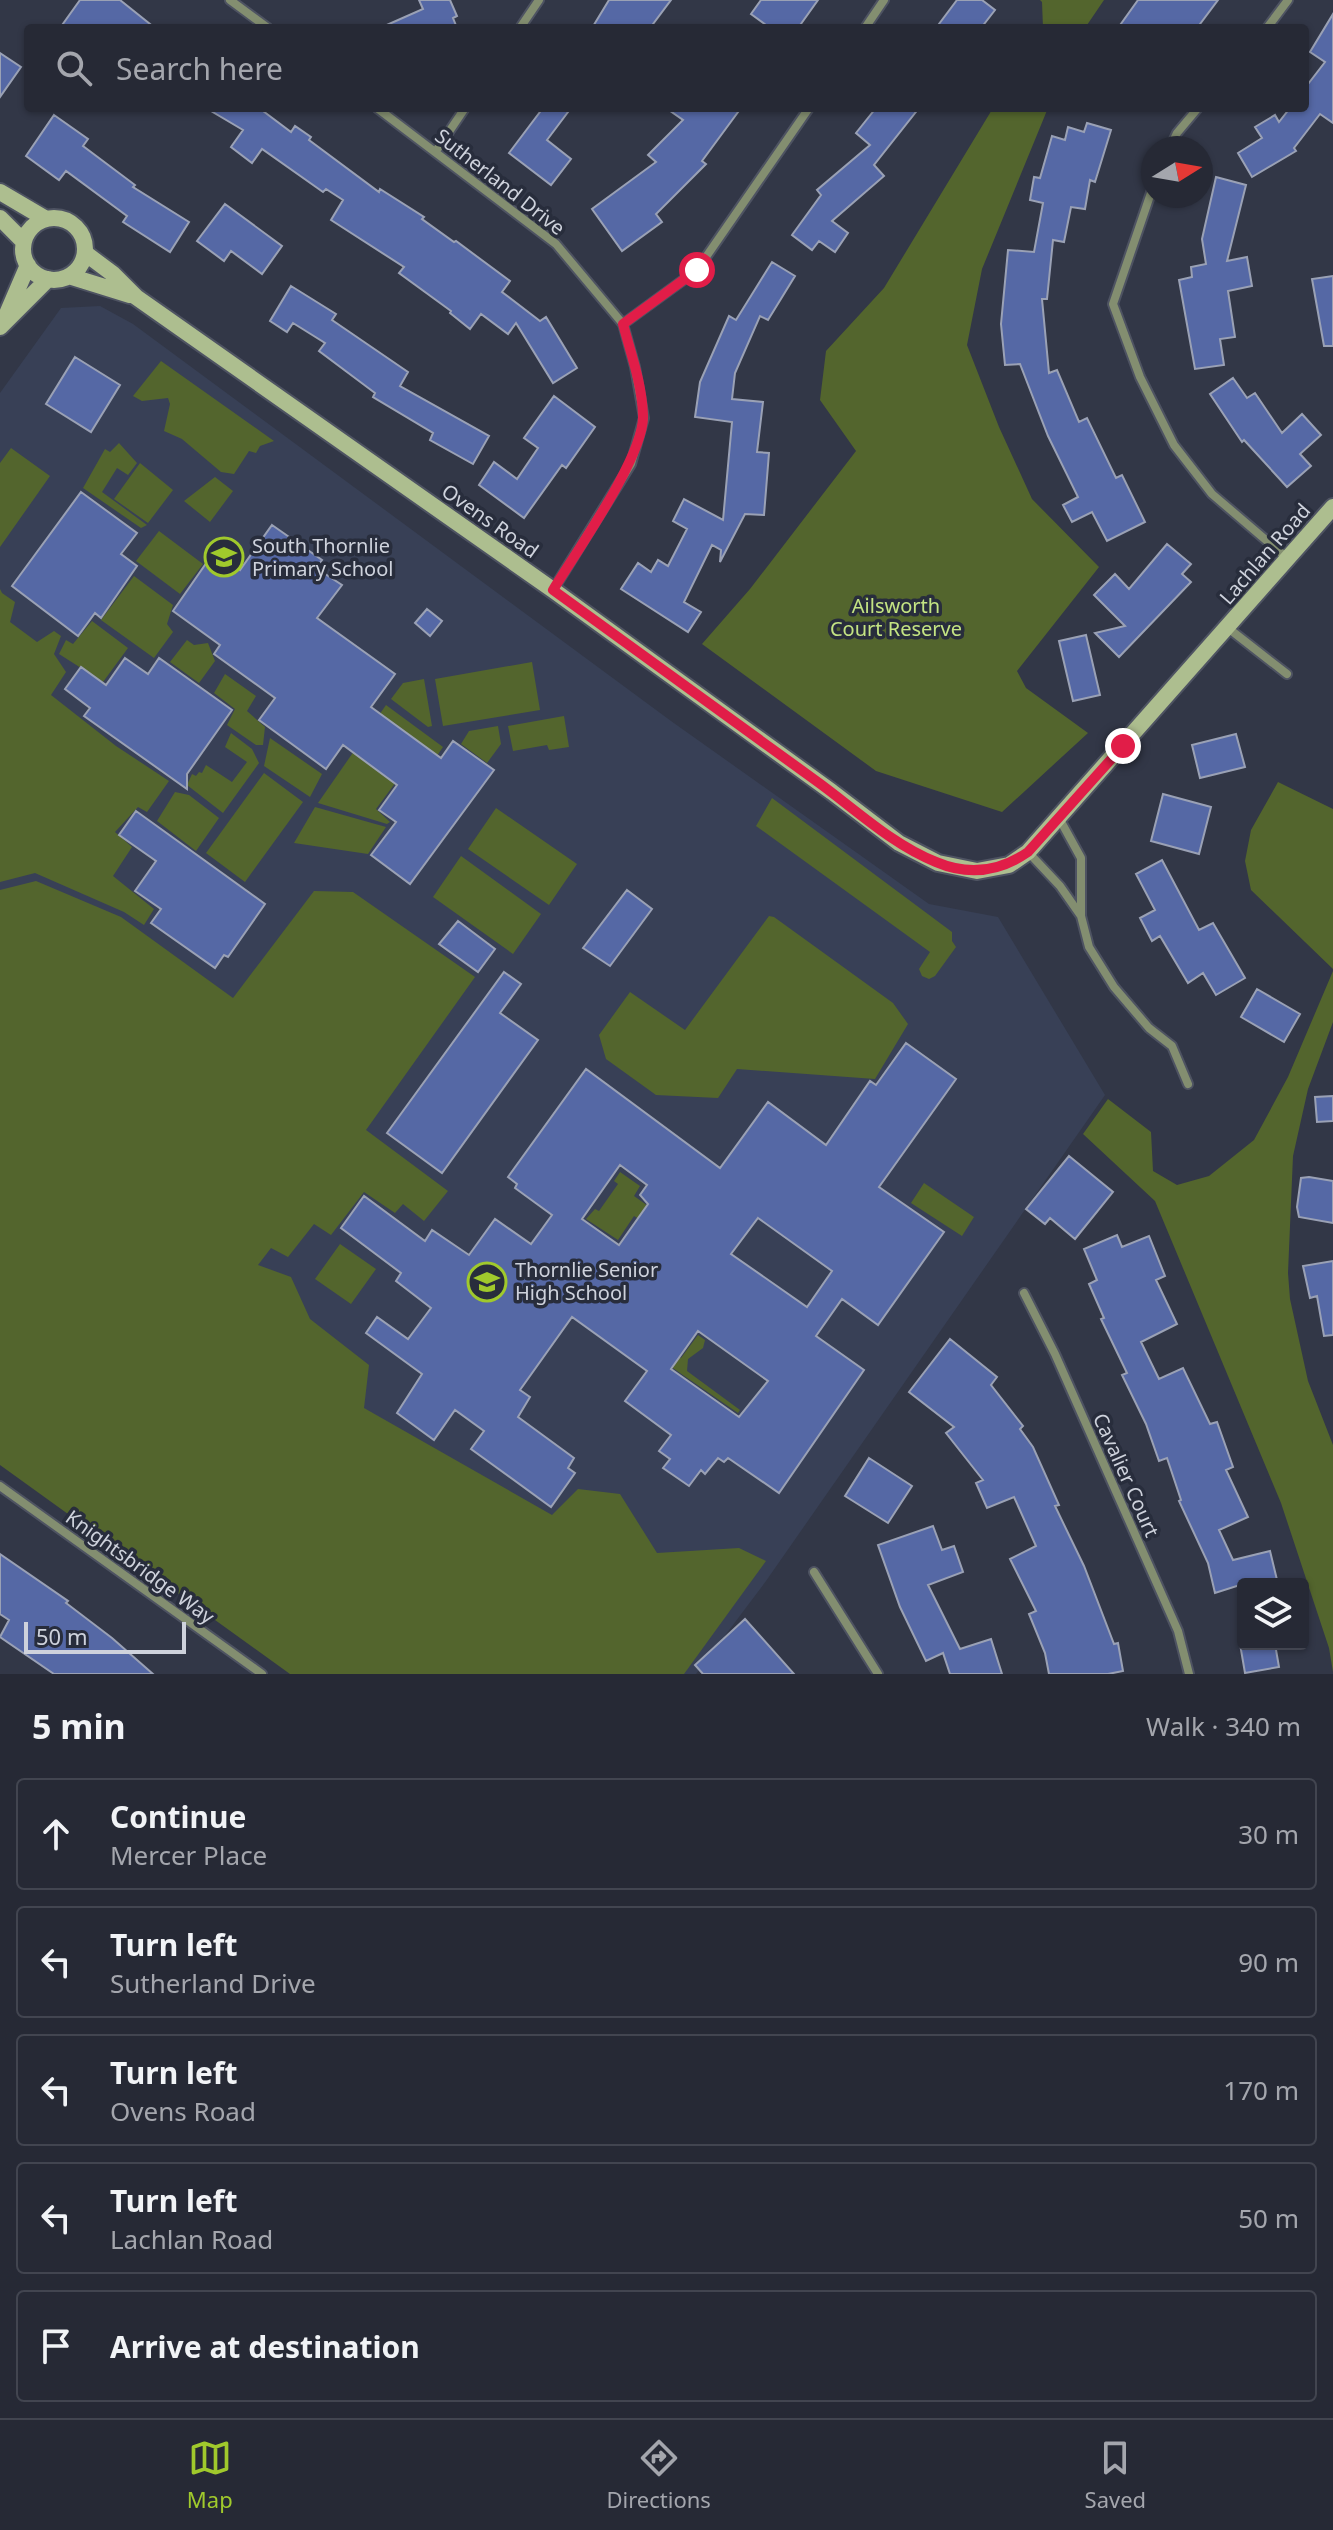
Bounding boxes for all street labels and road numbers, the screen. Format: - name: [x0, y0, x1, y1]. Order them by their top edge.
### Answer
- street label: Sutherland Drive: [430, 122, 571, 241]
- street label: Ovens Road: [437, 477, 544, 564]
- street label: Lachlan Road: [1213, 497, 1316, 610]
- street label: Cavalier Court: [1087, 1409, 1166, 1541]
- street label: Knightsbridge Way: [60, 1503, 221, 1630]

